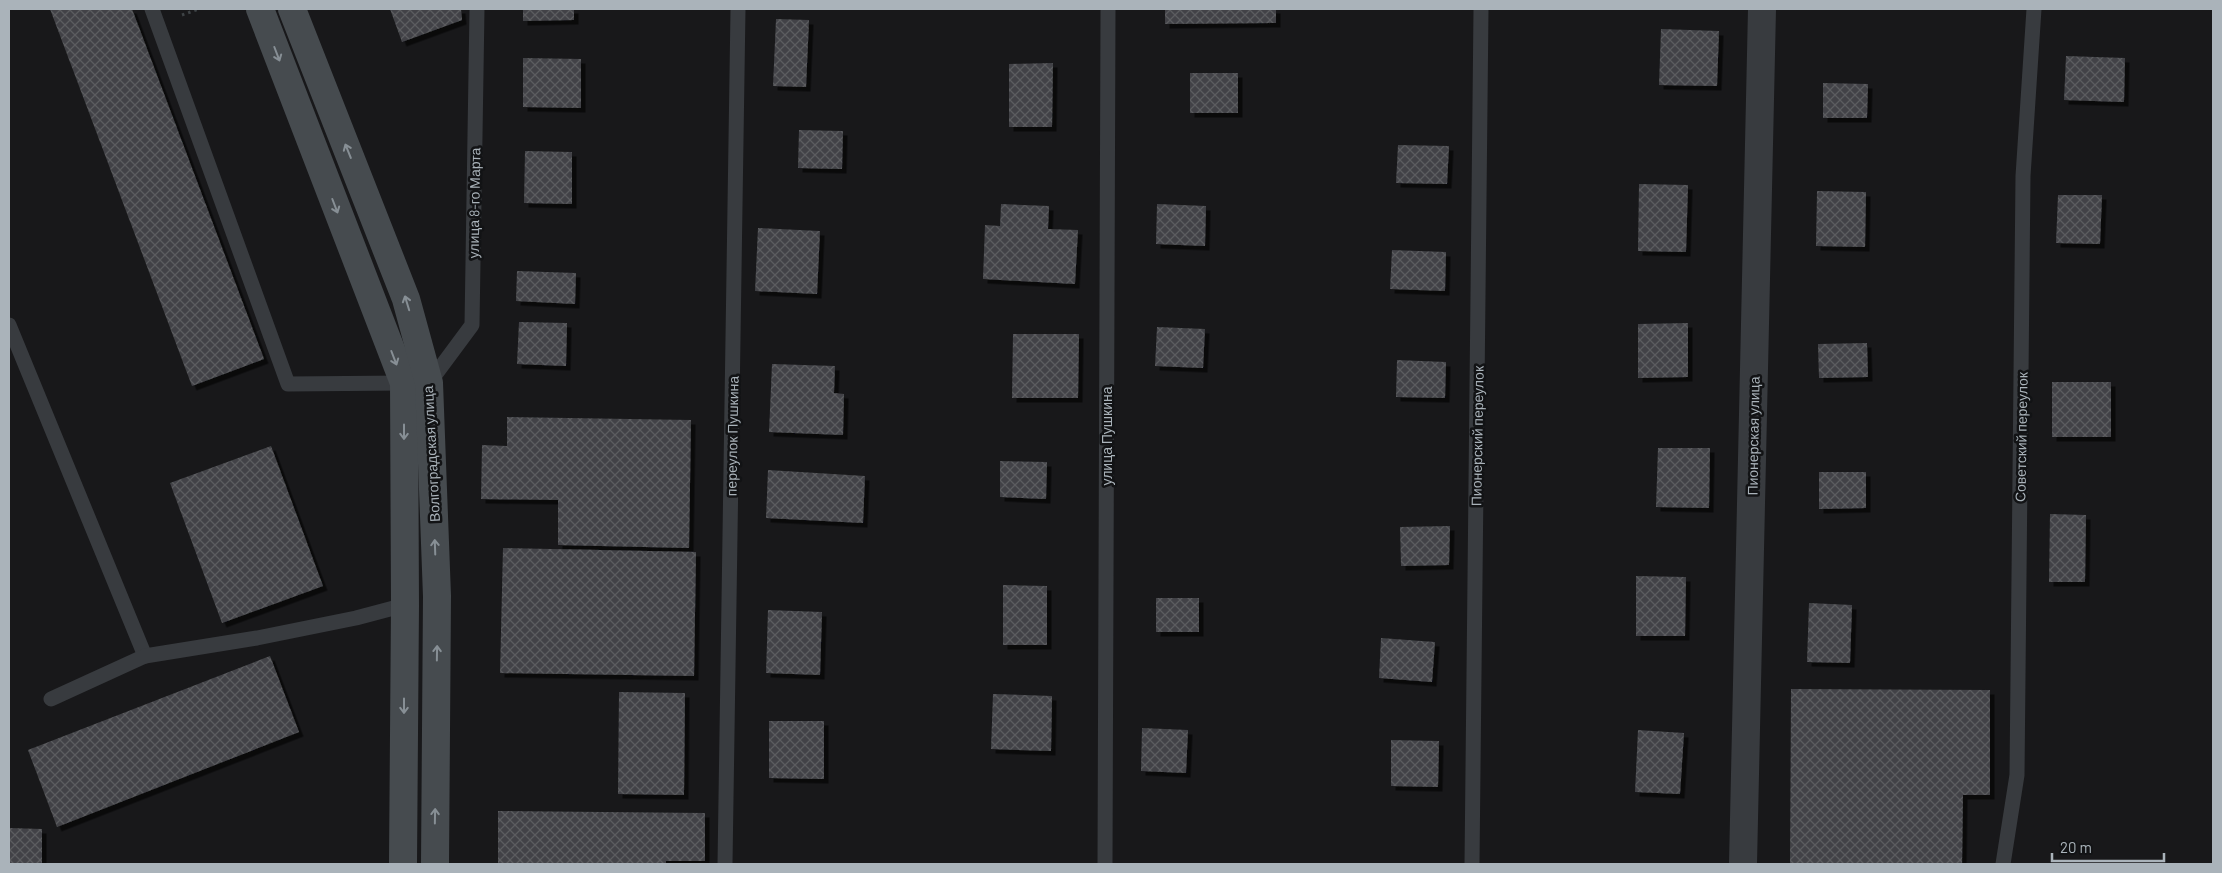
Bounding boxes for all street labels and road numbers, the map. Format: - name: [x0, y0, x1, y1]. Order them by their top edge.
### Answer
- street label: улица 8-го Марта: [465, 147, 483, 258]
- street label: Пионерский переулок: [1467, 365, 1487, 506]
- street label: Советский переулок: [2011, 371, 2031, 502]
- street label: переулок Пушкина: [722, 376, 742, 496]
- street label: Пионерская улица: [1743, 376, 1763, 496]
- street label: Волгоградская улица: [419, 385, 443, 523]
- street label: улица Пушкина: [1098, 386, 1115, 486]

